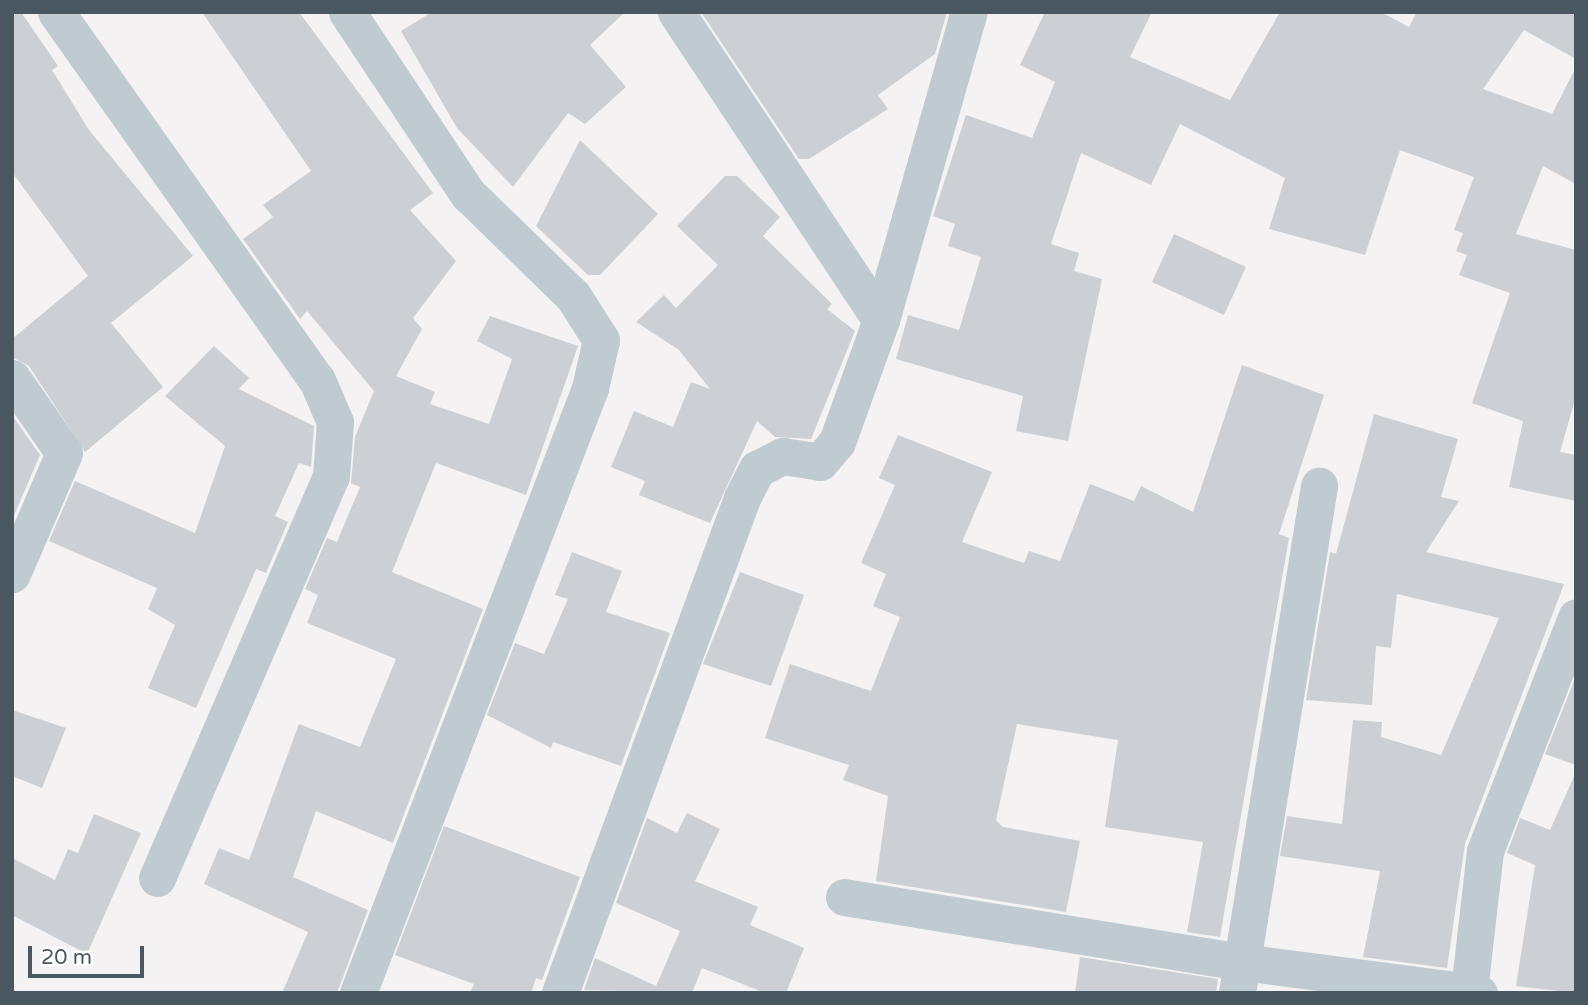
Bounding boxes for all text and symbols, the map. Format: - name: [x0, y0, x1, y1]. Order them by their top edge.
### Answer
- scale bar: [32, 932, 147, 976]
- text: 20 m: [41, 945, 92, 970]

